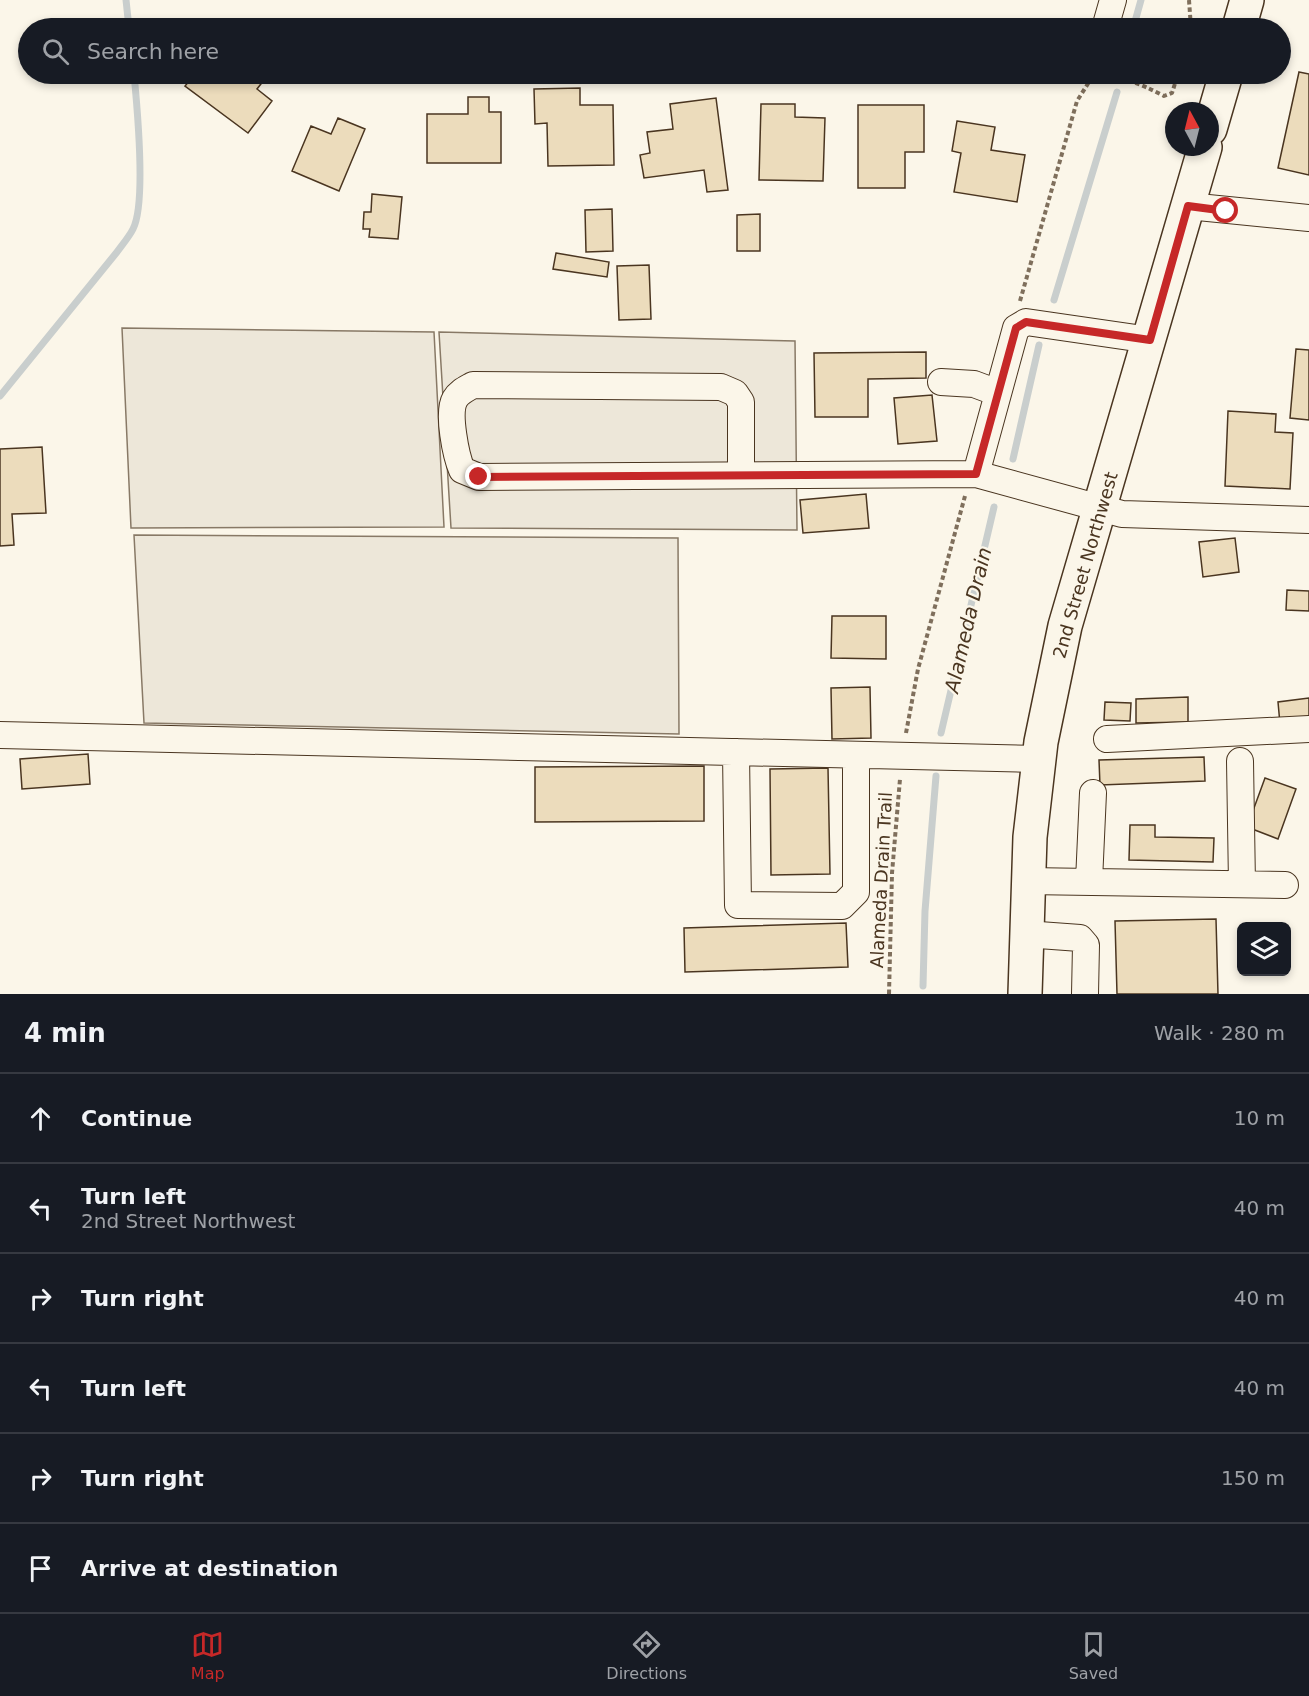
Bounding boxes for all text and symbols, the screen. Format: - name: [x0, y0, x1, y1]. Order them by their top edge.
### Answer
- search box: [18, 18, 1291, 84]
- icon: search: [39, 35, 72, 68]
- text: Search here: [87, 39, 219, 64]
- north arrow: [1165, 102, 1219, 156]
- route start: [1212, 197, 1238, 223]
- route end: [465, 463, 491, 489]
- street label: 2nd Street Northwest: [1048, 469, 1122, 661]
- water label: Alameda Drain: [939, 545, 996, 697]
- street label: Alameda Drain Trail: [866, 791, 896, 969]
- map controls: [1237, 922, 1291, 976]
- button: layers: [1237, 922, 1291, 976]
- text: 4 min: [24, 1018, 106, 1048]
- text: Walk · 280 m: [1154, 1021, 1285, 1045]
- icon: ahead: [24, 1102, 57, 1135]
- text: Continue: [81, 1106, 192, 1131]
- text: 10 m: [1234, 1106, 1285, 1130]
- text: Turn left: [81, 1184, 186, 1209]
- icon: left: [24, 1192, 57, 1225]
- text: 40 m: [1234, 1196, 1285, 1220]
- text: 2nd Street Northwest: [81, 1209, 295, 1233]
- icon: right: [24, 1282, 57, 1315]
- text: Turn right: [81, 1286, 204, 1311]
- text: 40 m: [1234, 1286, 1285, 1310]
- icon: left: [24, 1372, 57, 1405]
- text: Turn left: [81, 1376, 186, 1401]
- text: 40 m: [1234, 1376, 1285, 1400]
- icon: right: [24, 1462, 57, 1495]
- text: Turn right: [81, 1466, 204, 1491]
- text: 150 m: [1221, 1466, 1285, 1490]
- icon: arrive: [24, 1552, 57, 1585]
- text: Arrive at destination: [81, 1556, 338, 1581]
- tab: Map: [191, 1628, 225, 1683]
- tab: Directions: [606, 1628, 687, 1683]
- tab: Saved: [1069, 1628, 1118, 1683]

